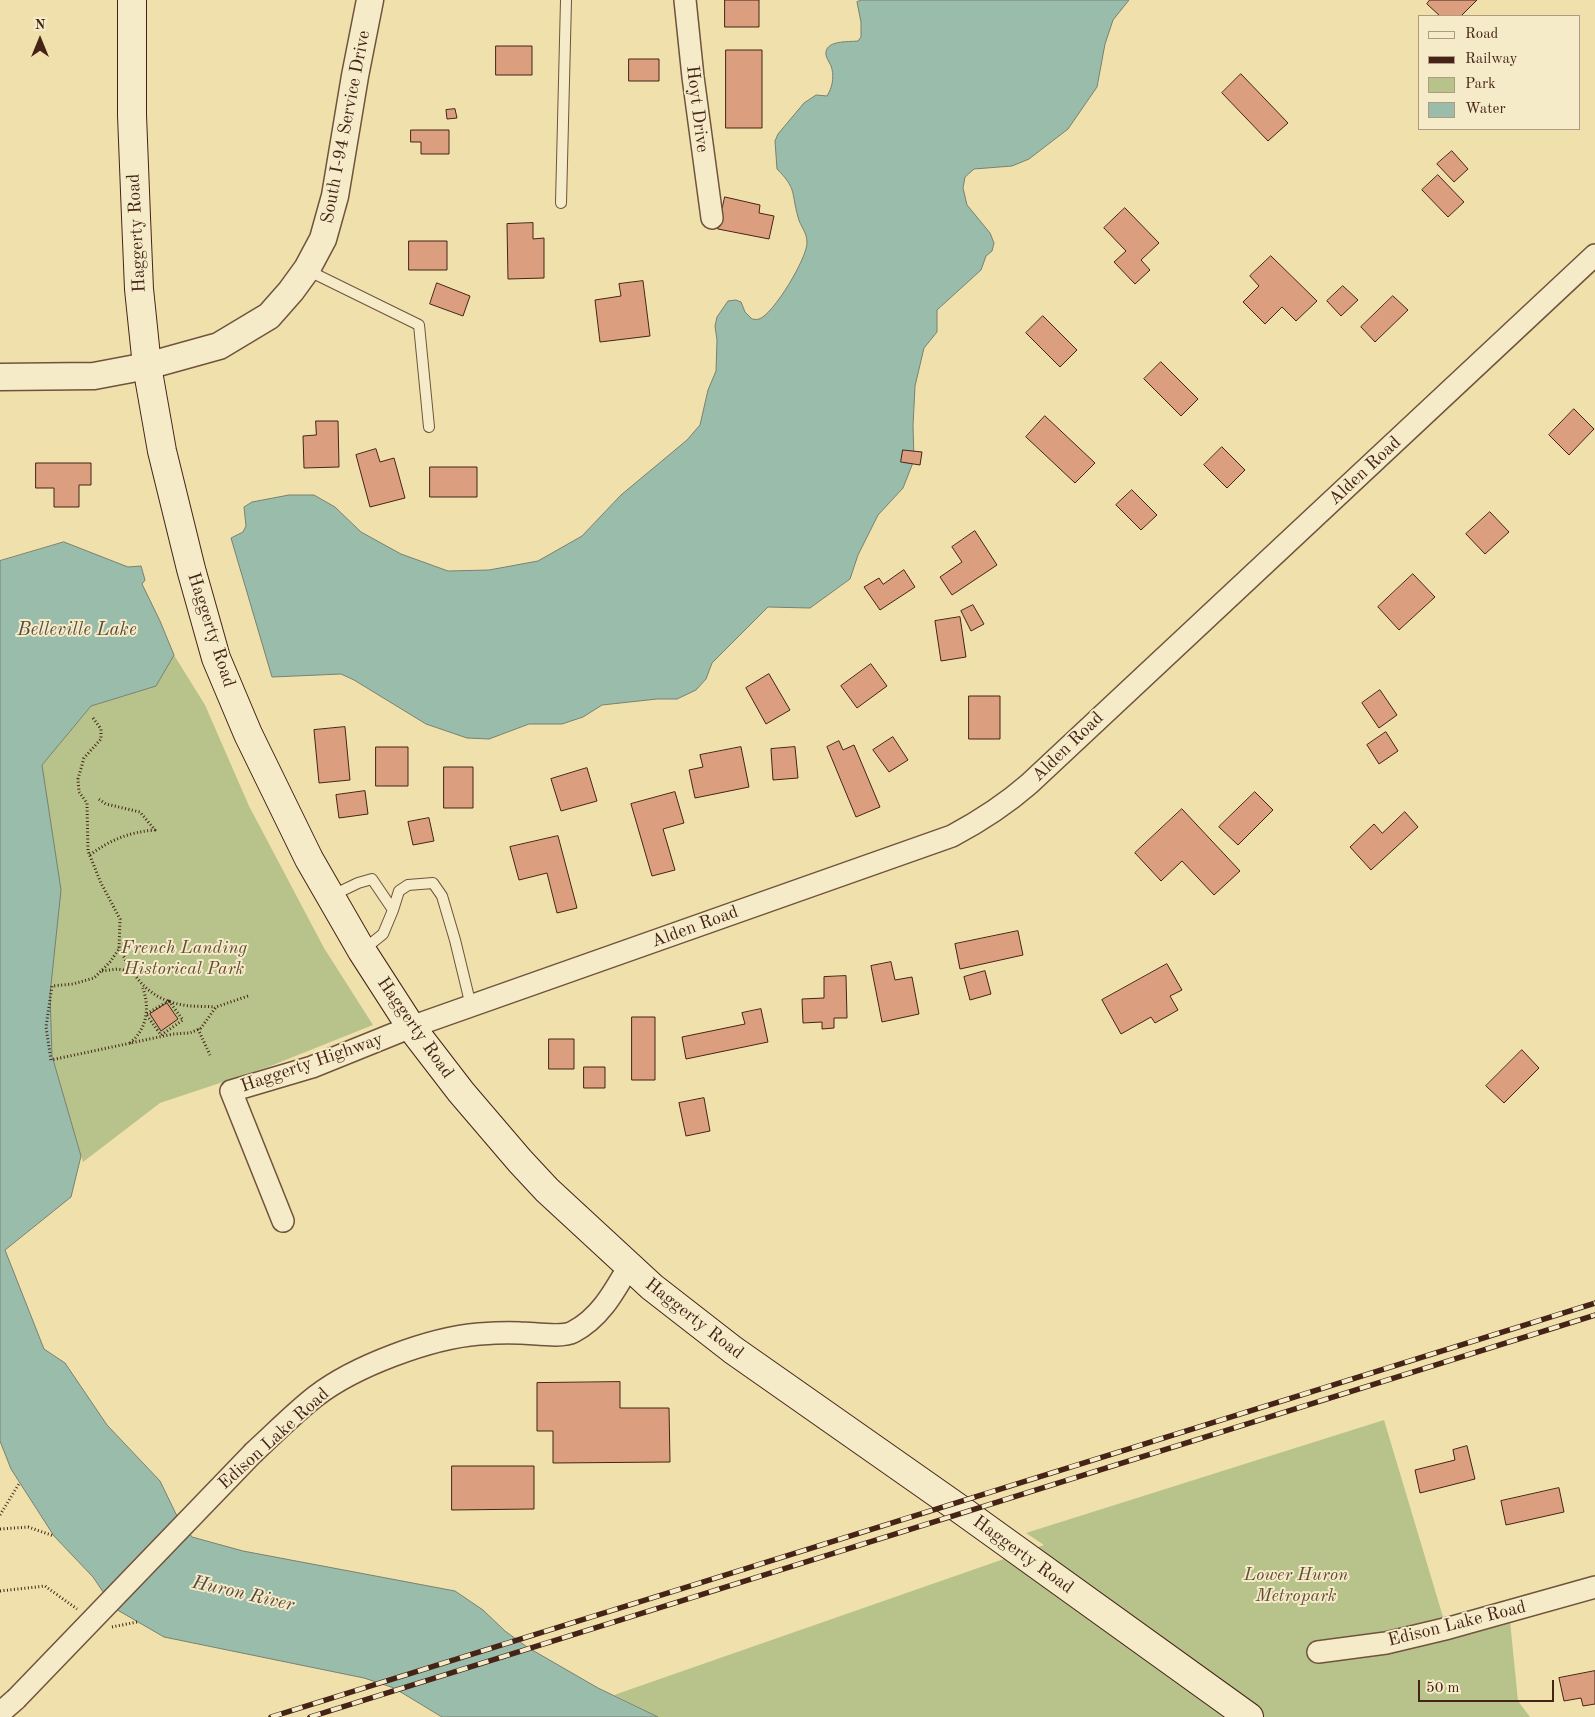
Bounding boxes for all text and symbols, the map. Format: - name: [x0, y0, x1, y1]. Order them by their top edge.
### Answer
- north arrow: [15, 15, 65, 65]
- legend: [1418, 15, 1580, 130]
- text: N: [35, 18, 45, 32]
- text: Road: [1465, 27, 1498, 42]
- street label: South I-94 Service Drive: [317, 29, 375, 225]
- text: Railway: [1465, 52, 1518, 67]
- street label: Hoyt Drive: [681, 64, 713, 154]
- text: Park: [1465, 77, 1496, 92]
- text: Water: [1465, 102, 1506, 117]
- street label: Haggerty Road: [123, 173, 151, 293]
- street label: Alden Road: [1324, 432, 1406, 510]
- street label: Haggerty Road: [182, 570, 240, 690]
- water label: Belleville Lake: [17, 619, 137, 641]
- street label: Alden Road: [1028, 708, 1108, 786]
- street label: Alden Road: [648, 901, 742, 953]
- park label: French Landing Historical Park: [121, 937, 247, 980]
- street label: Haggerty Road: [372, 973, 458, 1083]
- street label: Haggerty Highway: [238, 1029, 386, 1097]
- street label: Haggerty Road: [640, 1274, 748, 1364]
- street label: Edison Lake Road: [214, 1383, 334, 1495]
- street label: Haggerty Road: [968, 1511, 1078, 1599]
- park label: Lower Huron Metropark: [1244, 1564, 1348, 1606]
- water label: Huron River: [190, 1571, 296, 1617]
- street label: Edison Lake Road: [1386, 1596, 1528, 1652]
- scale bar: [1420, 1670, 1556, 1702]
- text: 50 m: [1426, 1681, 1460, 1696]

